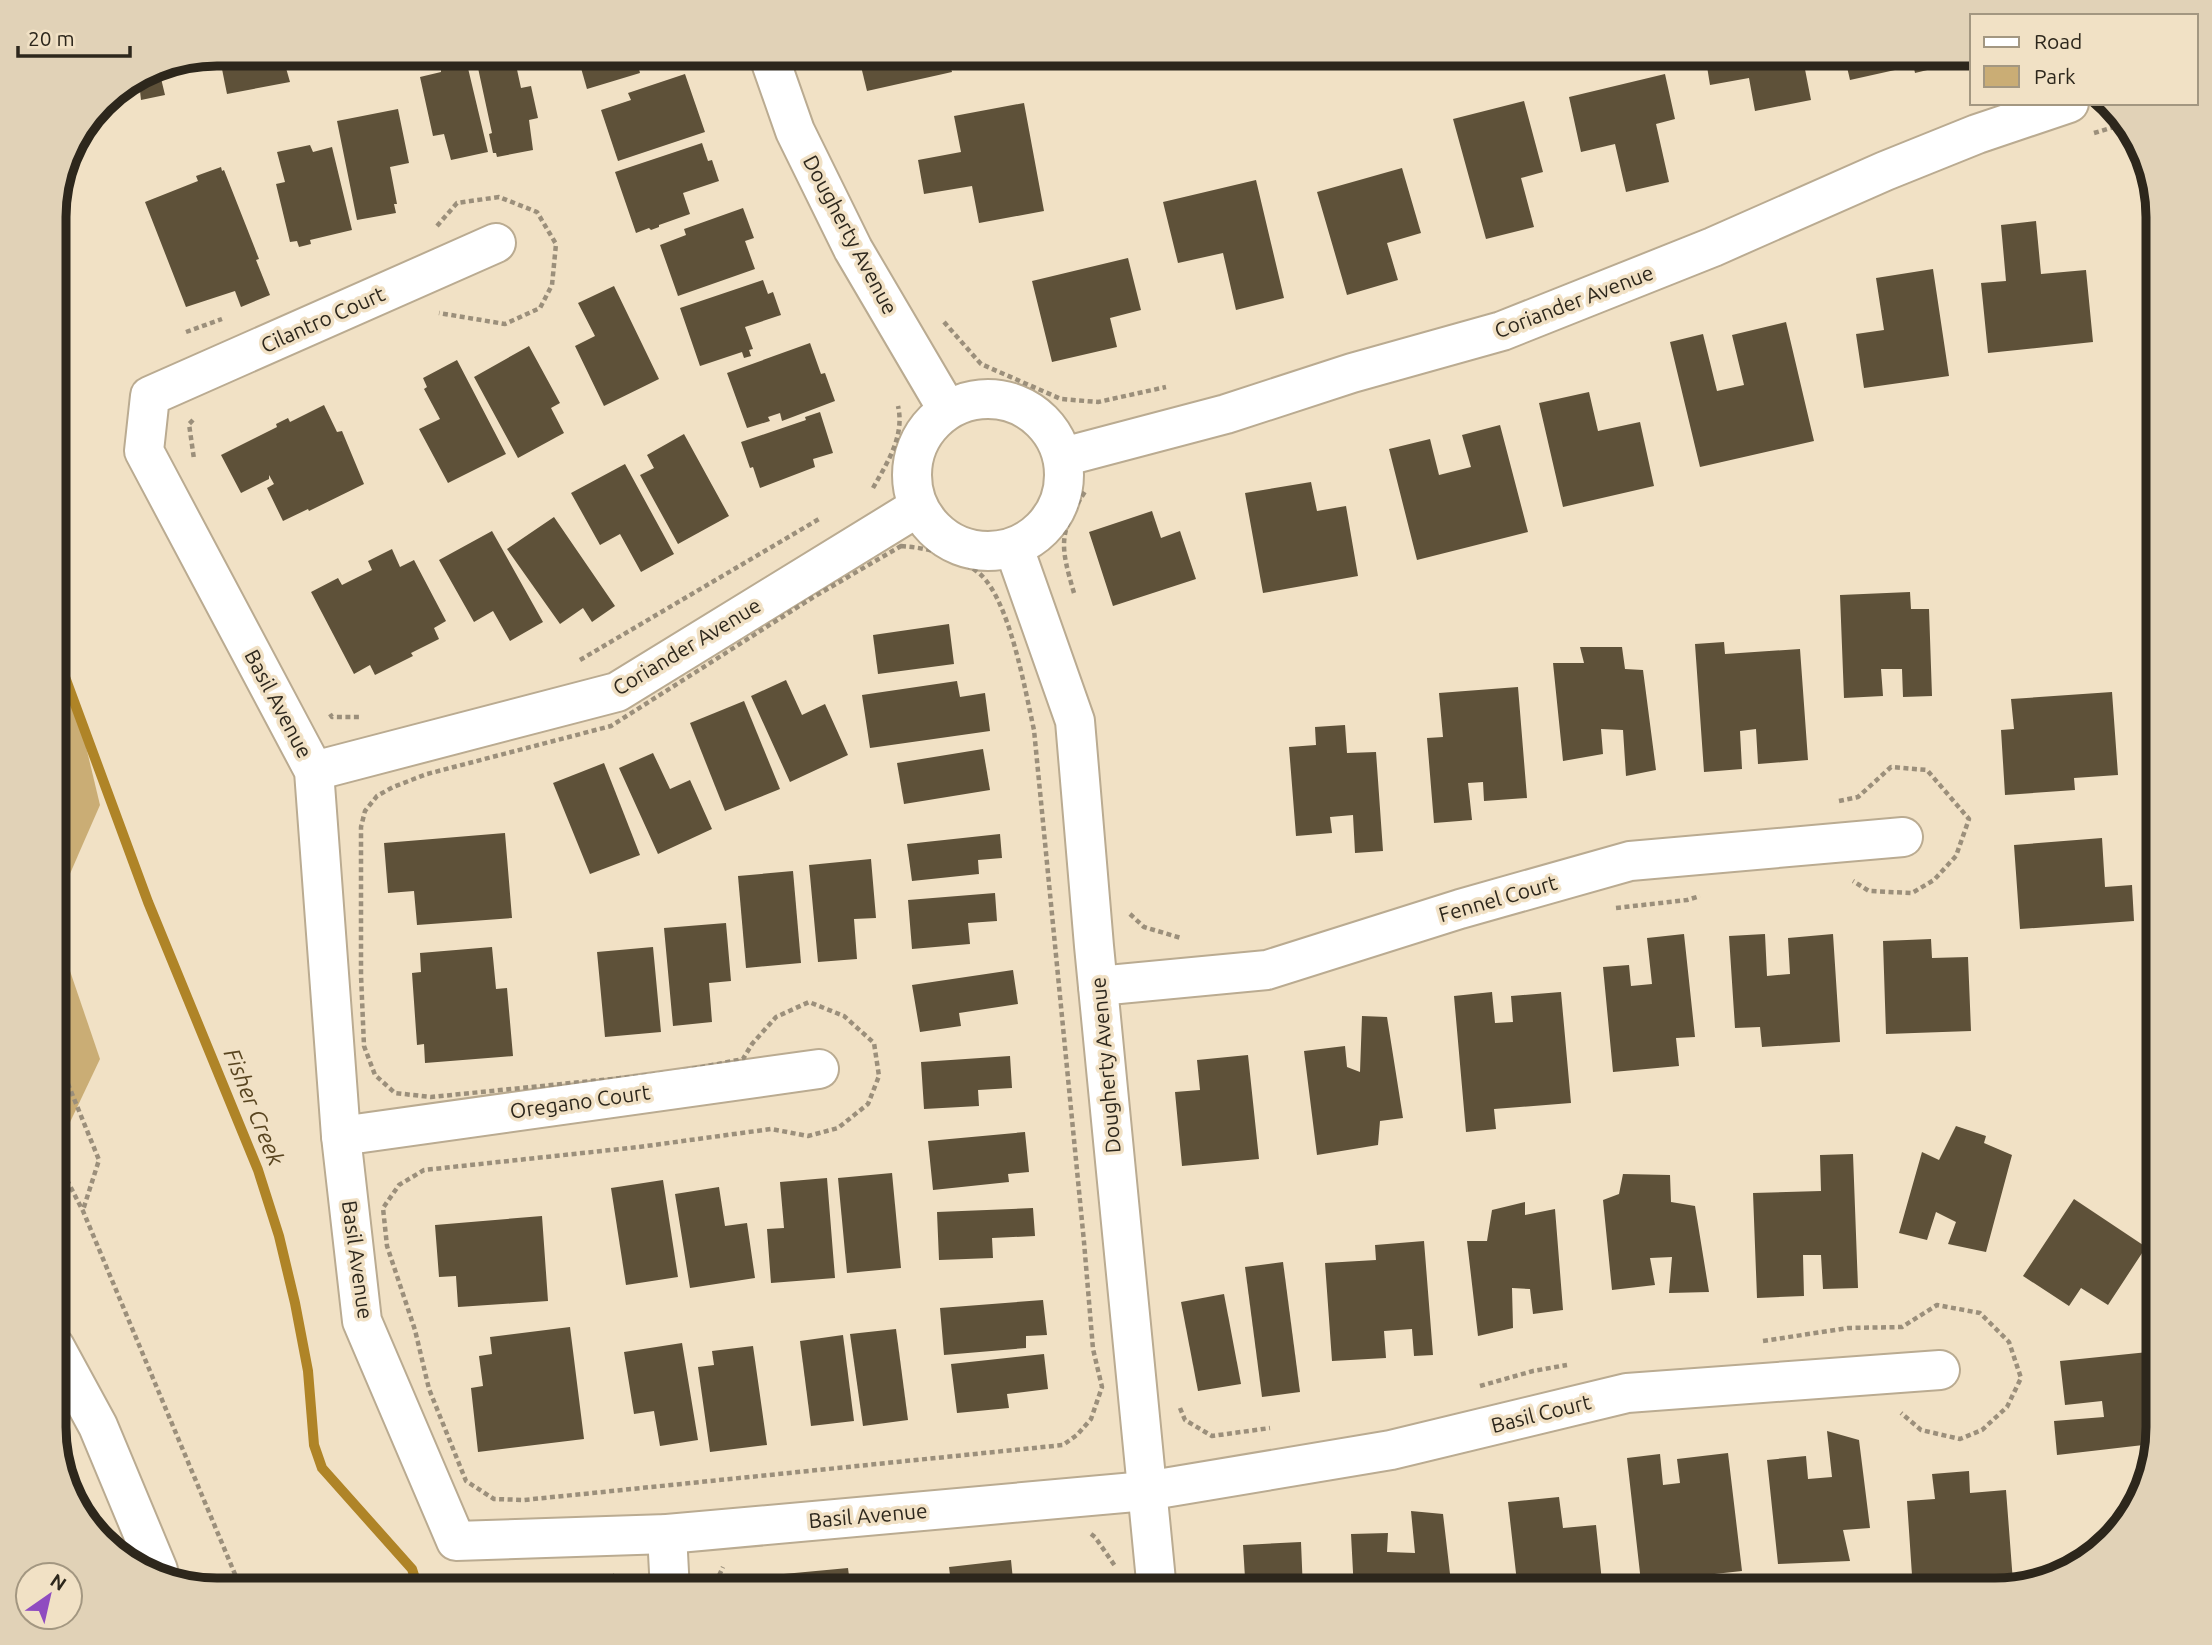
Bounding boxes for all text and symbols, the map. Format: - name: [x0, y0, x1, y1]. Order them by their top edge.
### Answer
- scale bar: [18, 14, 130, 58]
- legend: [1970, 14, 2198, 105]
- text: 20 m: [28, 26, 75, 50]
- text: Road: [2034, 29, 2082, 53]
- text: Park: [2034, 64, 2076, 88]
- street label: Dougherty Avenue: [799, 151, 903, 318]
- street label: Coriander Avenue: [1491, 260, 1657, 342]
- street label: Cilantro Court: [257, 281, 388, 357]
- street label: Coriander Avenue: [608, 592, 765, 700]
- street label: Basil Avenue: [240, 645, 318, 762]
- street label: Fennel Court: [1436, 870, 1560, 926]
- street label: Dougherty Avenue: [1085, 976, 1125, 1154]
- water label: Fisher Creek: [220, 1045, 289, 1169]
- street label: Oregano Court: [508, 1079, 651, 1123]
- street label: Basil Avenue: [338, 1199, 378, 1321]
- street label: Basil Court: [1488, 1389, 1593, 1437]
- street label: Basil Avenue: [807, 1498, 928, 1532]
- north arrow: [14, 1561, 84, 1631]
- text: N: [46, 1569, 71, 1595]

